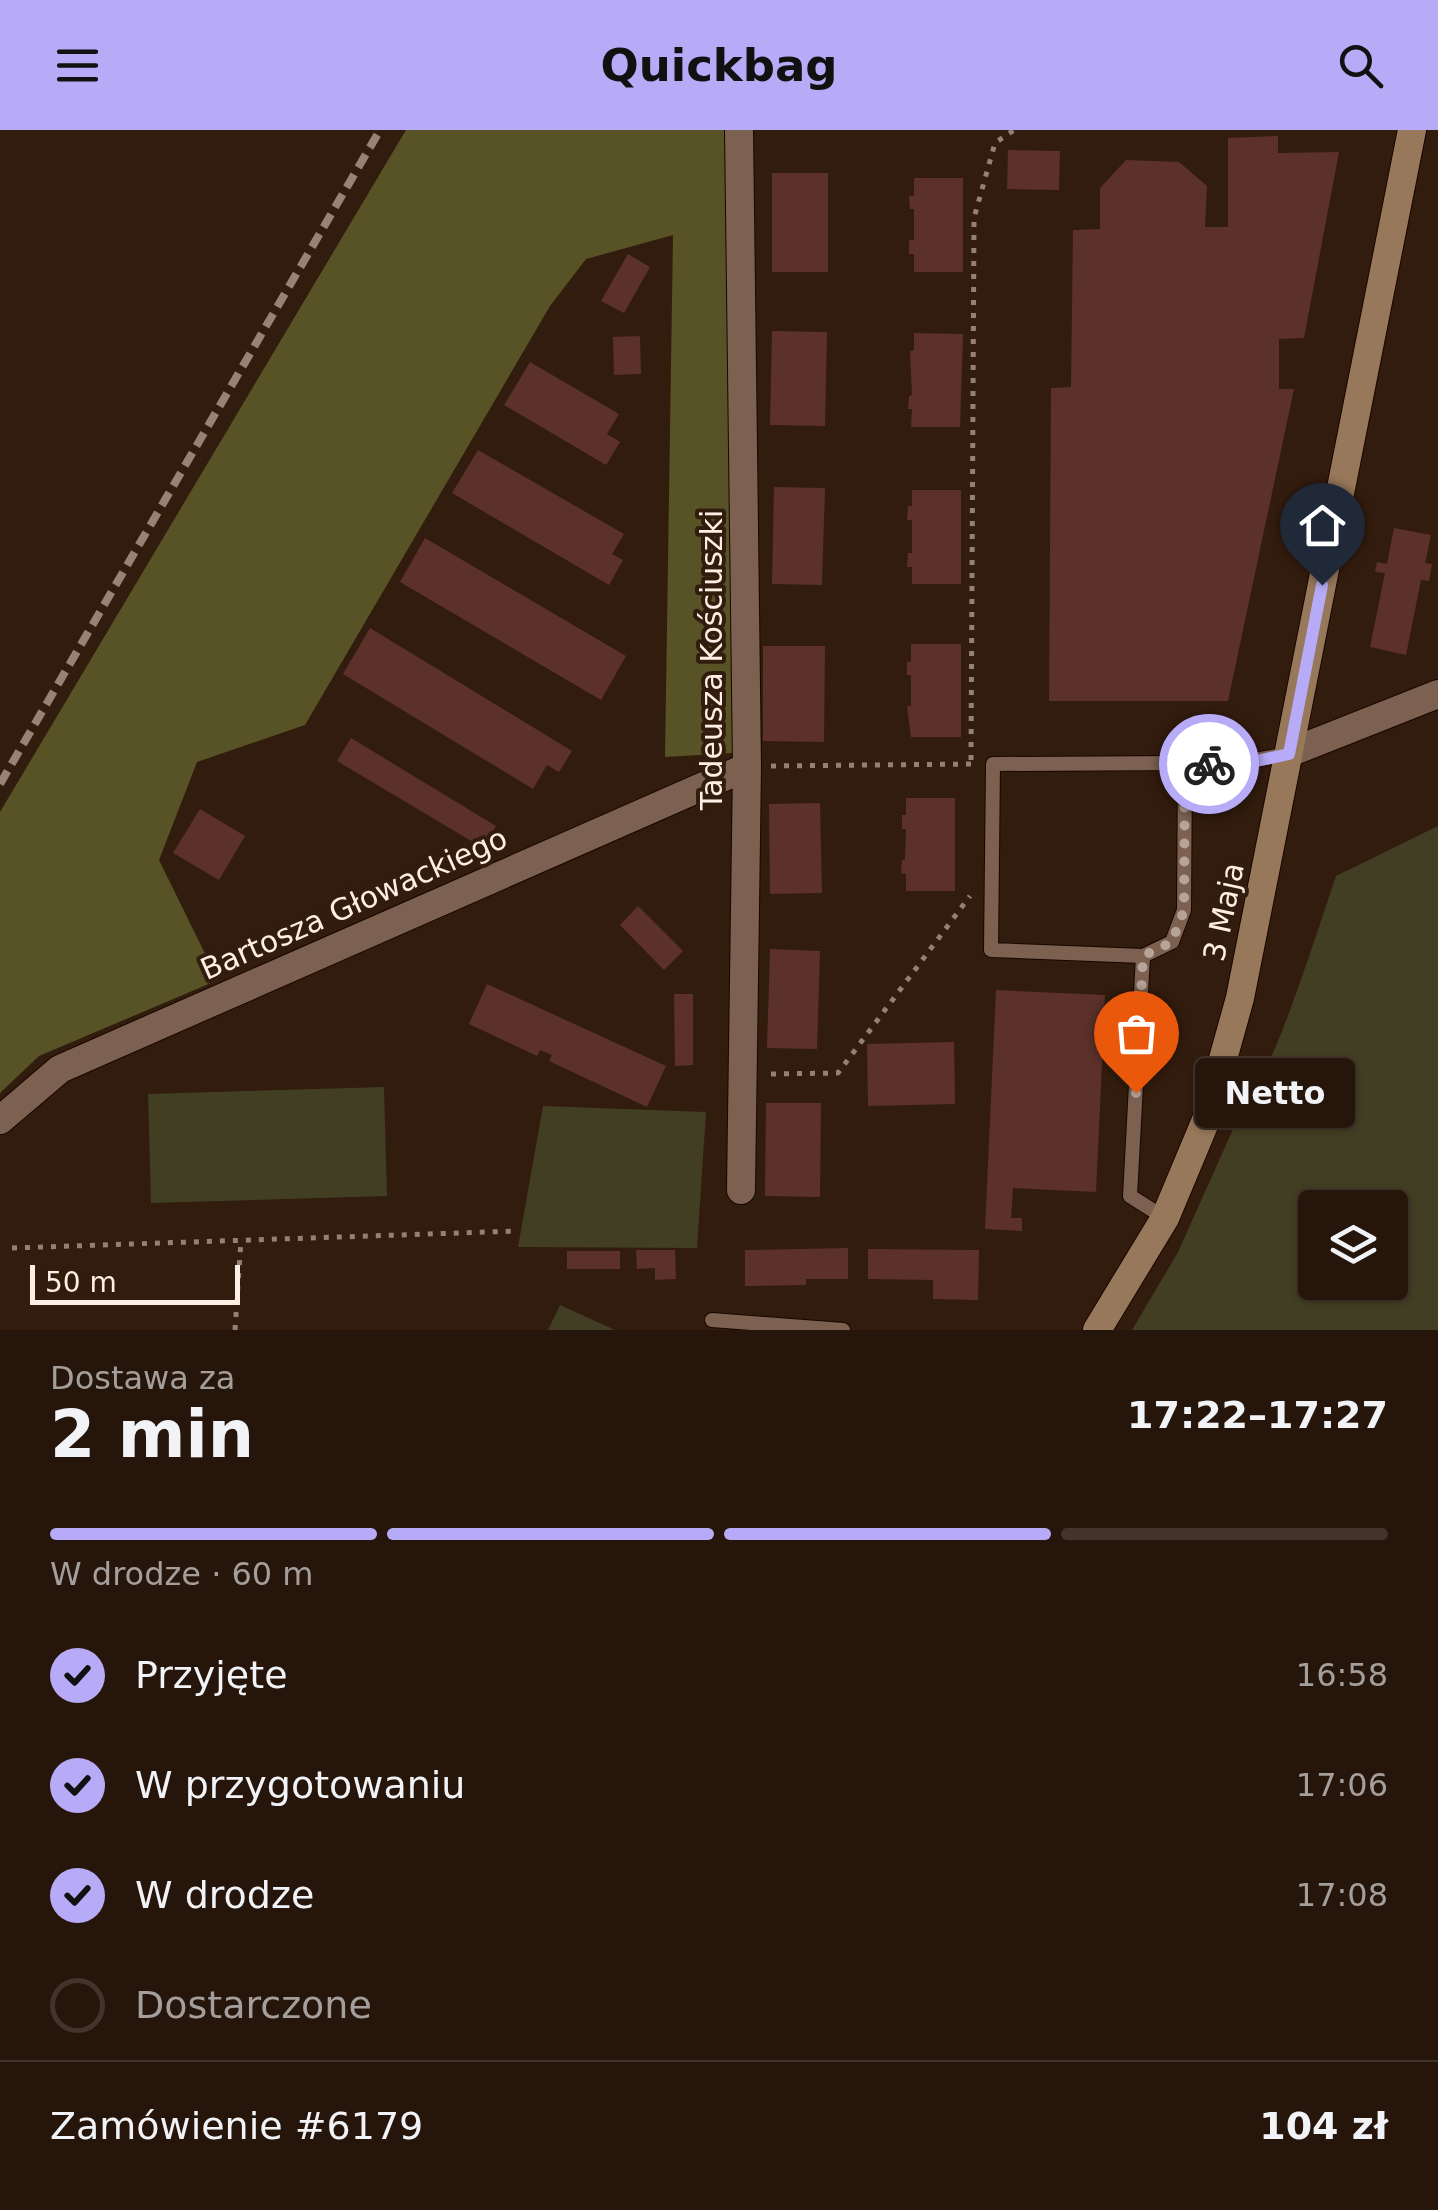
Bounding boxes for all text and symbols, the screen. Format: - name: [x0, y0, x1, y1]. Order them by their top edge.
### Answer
- icon: menu: [50, 38, 105, 93]
- icon: search: [1333, 38, 1388, 93]
- text: Quickbag: [600, 39, 838, 92]
- pin: [1280, 483, 1365, 586]
- icon: home: [1295, 498, 1350, 553]
- street label: Tadeusza Kościuszki: [694, 510, 729, 811]
- courier: [1159, 714, 1259, 814]
- icon: bike: [1182, 737, 1237, 792]
- street label: Bartosza Głowackiego: [195, 820, 512, 987]
- street label: 3 Maja: [1196, 860, 1251, 964]
- pin: [1094, 991, 1179, 1094]
- icon: bag: [1109, 1006, 1164, 1061]
- callout: Netto: [1196, 1058, 1356, 1128]
- text: Netto: [1224, 1074, 1326, 1112]
- map controls: [1298, 1190, 1408, 1300]
- button: layers: [1298, 1190, 1408, 1300]
- scale bar: [30, 1260, 240, 1304]
- text: 50 m: [45, 1266, 117, 1299]
- text: Dostawa za: [50, 1359, 235, 1397]
- text: 17:22–17:27: [1127, 1393, 1388, 1437]
- text: 2 min: [50, 1397, 254, 1472]
- text: W drodze · 60 m: [50, 1555, 314, 1593]
- icon: check: [50, 1648, 105, 1703]
- text: Przyjęte: [135, 1653, 288, 1697]
- text: 16:58: [1296, 1656, 1388, 1694]
- icon: check: [50, 1758, 105, 1813]
- text: W przygotowaniu: [135, 1763, 465, 1807]
- text: 17:06: [1296, 1766, 1388, 1804]
- icon: check: [50, 1868, 105, 1923]
- text: W drodze: [135, 1873, 314, 1917]
- text: 17:08: [1296, 1876, 1388, 1914]
- text: Dostarczone: [135, 1983, 372, 2027]
- text: Zamówienie #6179: [50, 2104, 423, 2148]
- text: 104 zł: [1259, 2104, 1388, 2148]

